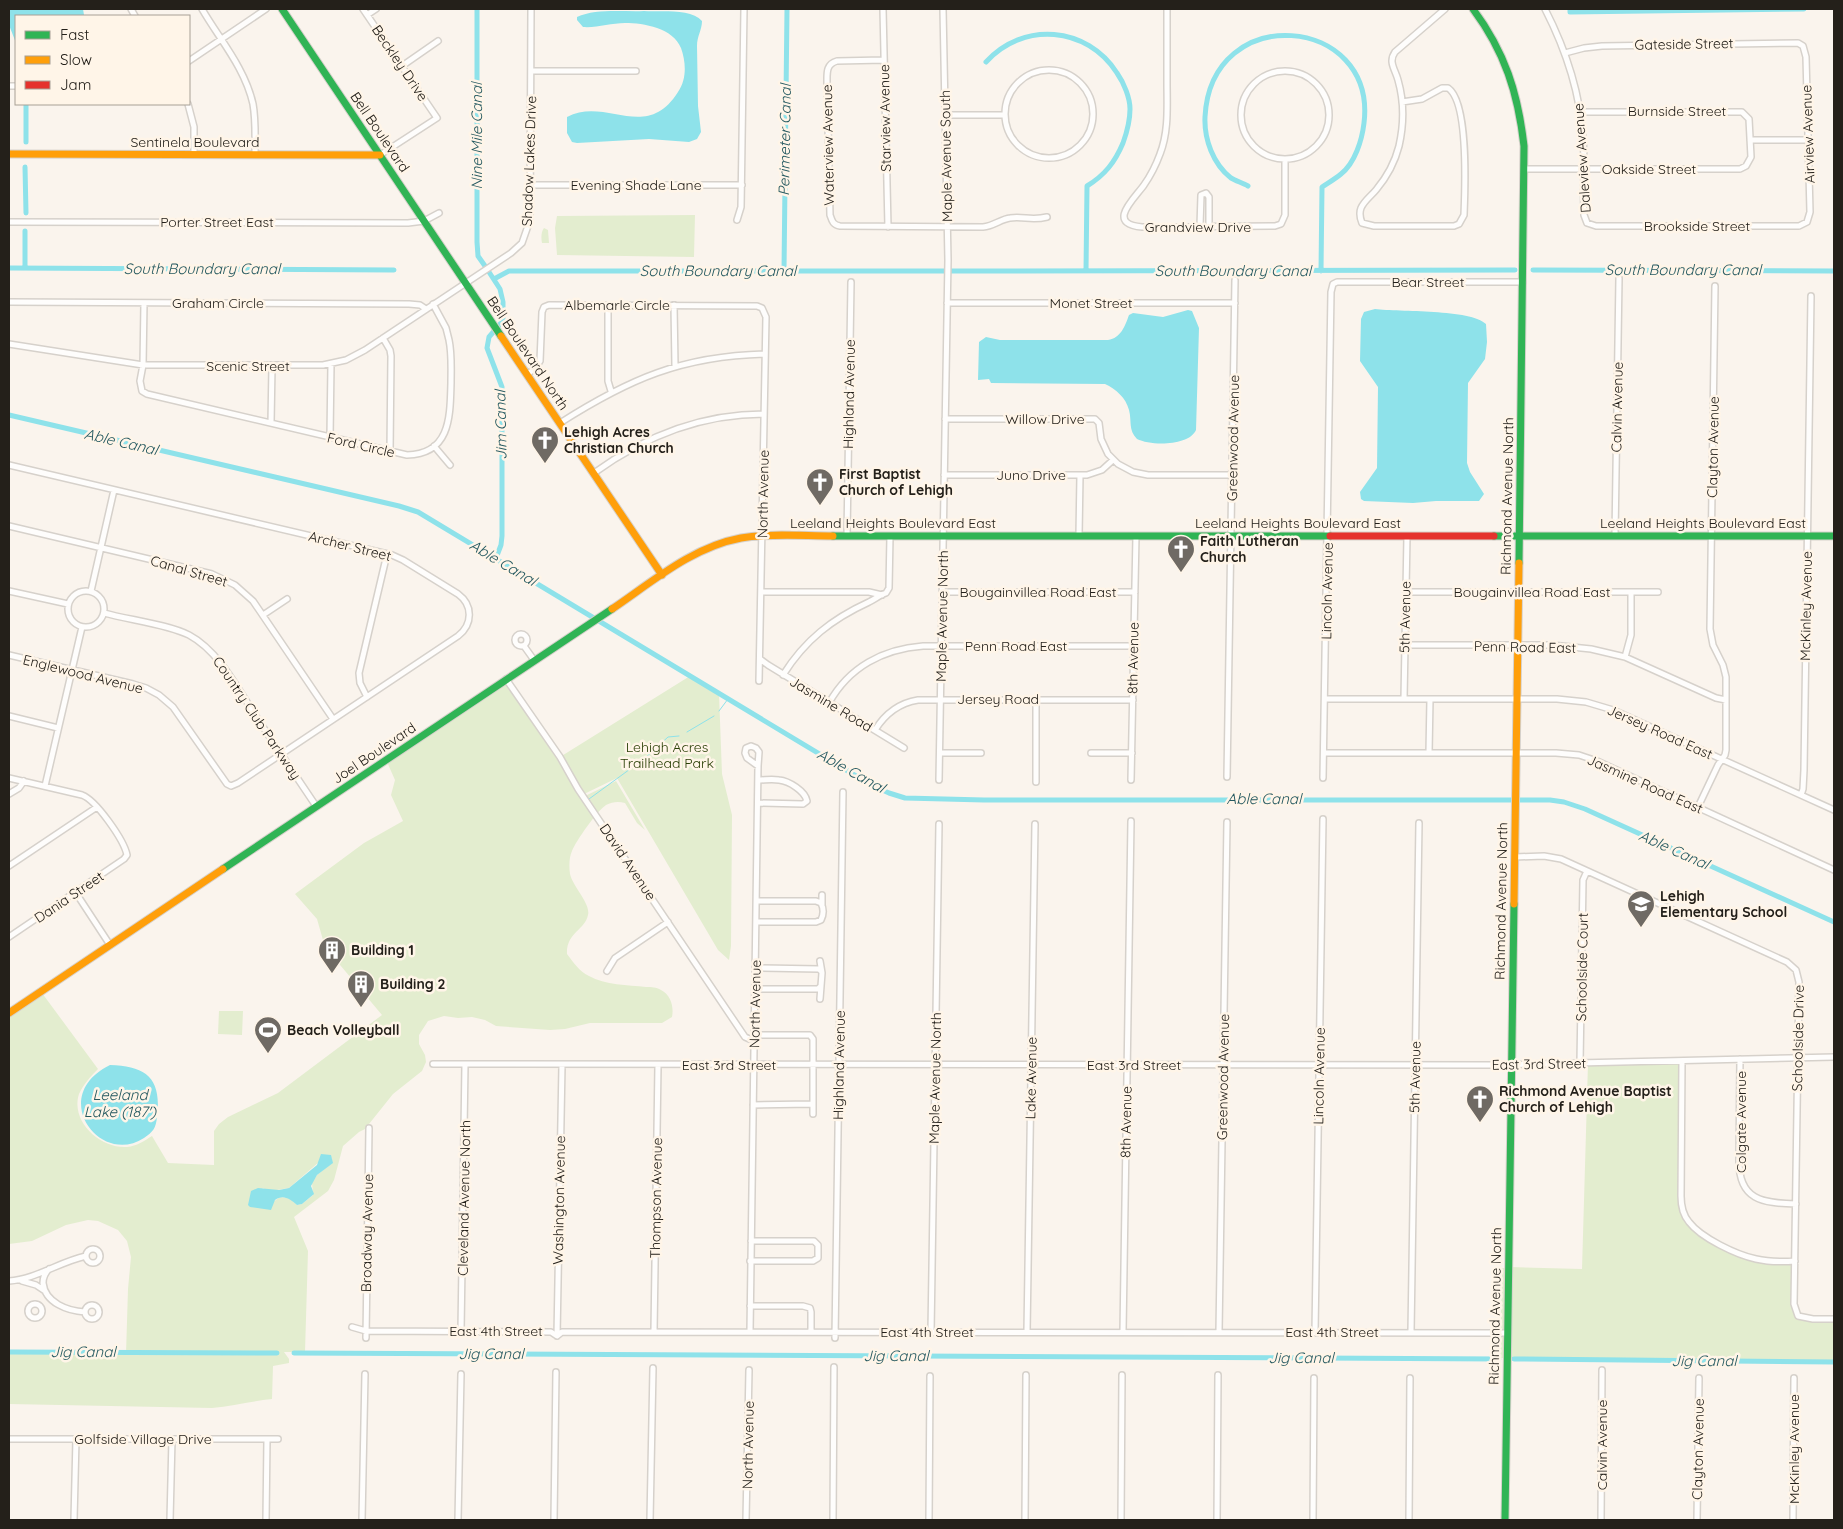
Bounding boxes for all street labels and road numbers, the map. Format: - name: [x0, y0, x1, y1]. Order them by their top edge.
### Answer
- street label: Beckley Drive: [368, 21, 432, 105]
- street label: Gateside Street: [1634, 34, 1734, 54]
- street label: Starview Avenue: [875, 64, 895, 172]
- street label: Waterview Avenue: [818, 84, 838, 206]
- street label: Airview Avenue: [1797, 84, 1819, 184]
- street label: Bell Boulevard: [346, 88, 414, 176]
- street label: Maple Avenue South: [936, 90, 956, 222]
- street label: Shadow Lakes Drive: [518, 95, 540, 227]
- street label: Daleview Avenue: [1569, 102, 1595, 214]
- street label: Burnside Street: [1628, 102, 1727, 120]
- street label: Sentinela Boulevard: [130, 133, 260, 151]
- street label: Oakside Street: [1602, 160, 1697, 178]
- street label: Evening Shade Lane: [570, 176, 702, 194]
- street label: Porter Street East: [160, 213, 274, 231]
- street label: Brookside Street: [1644, 217, 1751, 235]
- street label: Grandview Drive: [1145, 218, 1251, 236]
- street label: Bear Street: [1391, 273, 1465, 291]
- street label: Bell Boulevard North: [483, 293, 573, 413]
- street label: Graham Circle: [172, 294, 264, 312]
- street label: Monet Street: [1050, 294, 1133, 312]
- street label: Albemarle Circle: [564, 296, 670, 314]
- street label: Highland Avenue: [839, 339, 859, 449]
- street label: Scenic Street: [206, 357, 290, 375]
- street label: Calvin Avenue: [1607, 361, 1627, 453]
- street label: Greenwood Avenue: [1223, 375, 1243, 501]
- street label: Clayton Avenue: [1703, 396, 1723, 498]
- street label: Willow Drive: [1005, 410, 1085, 428]
- street label: Richmond Avenue North: [1497, 417, 1517, 575]
- street label: Ford Circle: [325, 428, 397, 462]
- street label: North Avenue: [753, 450, 773, 538]
- street label: Juno Drive: [996, 466, 1066, 484]
- street label: Leeland Heights Boulevard East: [790, 514, 996, 532]
- street label: Leeland Heights Boulevard East: [1195, 514, 1401, 532]
- street label: Leeland Heights Boulevard East: [1600, 514, 1806, 532]
- street label: Archer Street: [307, 527, 394, 565]
- street label: Lincoln Avenue: [1317, 542, 1337, 640]
- street label: Maple Avenue North: [932, 550, 952, 682]
- street label: Canal Street: [148, 551, 230, 591]
- street label: McKinley Avenue: [1796, 551, 1816, 661]
- street label: 5th Avenue: [1395, 581, 1415, 653]
- street label: Bougainvillea Road East: [960, 583, 1117, 601]
- street label: Bougainvillea Road East: [1454, 583, 1611, 601]
- street label: 8th Avenue: [1123, 622, 1143, 694]
- street label: Penn Road East: [965, 637, 1067, 655]
- street label: Penn Road East: [1474, 637, 1577, 657]
- street label: Englewood Avenue: [21, 650, 145, 698]
- street label: Country Club Parkway: [209, 653, 305, 783]
- street label: Jasmine Road: [786, 672, 876, 736]
- street label: Jersey Road: [957, 690, 1039, 708]
- street label: Jersey Road East: [1604, 701, 1716, 763]
- street label: Joel Boulevard: [329, 718, 419, 788]
- street label: Jasmine Road East: [1584, 750, 1706, 818]
- street label: David Avenue: [596, 820, 660, 904]
- street label: Richmond Avenue North: [1491, 822, 1511, 980]
- street label: Dania Street: [31, 867, 107, 927]
- street label: Schoolside Court: [1572, 912, 1592, 1021]
- street label: North Avenue: [745, 960, 765, 1048]
- street label: Schoolside Drive: [1788, 984, 1808, 1091]
- street label: Highland Avenue: [829, 1010, 849, 1120]
- street label: Maple Avenue North: [925, 1012, 945, 1144]
- street label: Greenwood Avenue: [1213, 1014, 1233, 1140]
- street label: Lincoln Avenue: [1309, 1027, 1329, 1125]
- street label: Lake Avenue: [1021, 1036, 1041, 1120]
- street label: 5th Avenue: [1405, 1041, 1425, 1113]
- street label: East 3rd Street: [1492, 1054, 1587, 1074]
- street label: East 3rd Street: [682, 1056, 777, 1074]
- street label: East 3rd Street: [1087, 1056, 1182, 1074]
- street label: Colgate Avenue: [1732, 1071, 1750, 1173]
- street label: 8th Avenue: [1116, 1086, 1136, 1158]
- street label: Cleveland Avenue North: [454, 1120, 474, 1276]
- street label: Washington Avenue: [549, 1135, 569, 1265]
- street label: Thompson Avenue: [646, 1137, 666, 1259]
- street label: Broadway Avenue: [357, 1174, 377, 1292]
- street label: Richmond Avenue North: [1485, 1227, 1505, 1385]
- street label: East 4th Street: [449, 1322, 543, 1340]
- street label: East 4th Street: [880, 1323, 974, 1341]
- street label: East 4th Street: [1285, 1323, 1379, 1341]
- street label: McKinley Avenue: [1785, 1394, 1803, 1504]
- street label: Clayton Avenue: [1688, 1398, 1708, 1500]
- street label: Calvin Avenue: [1593, 1400, 1611, 1490]
- street label: North Avenue: [738, 1401, 758, 1489]
- street label: Golfside Village Drive: [74, 1430, 212, 1448]

